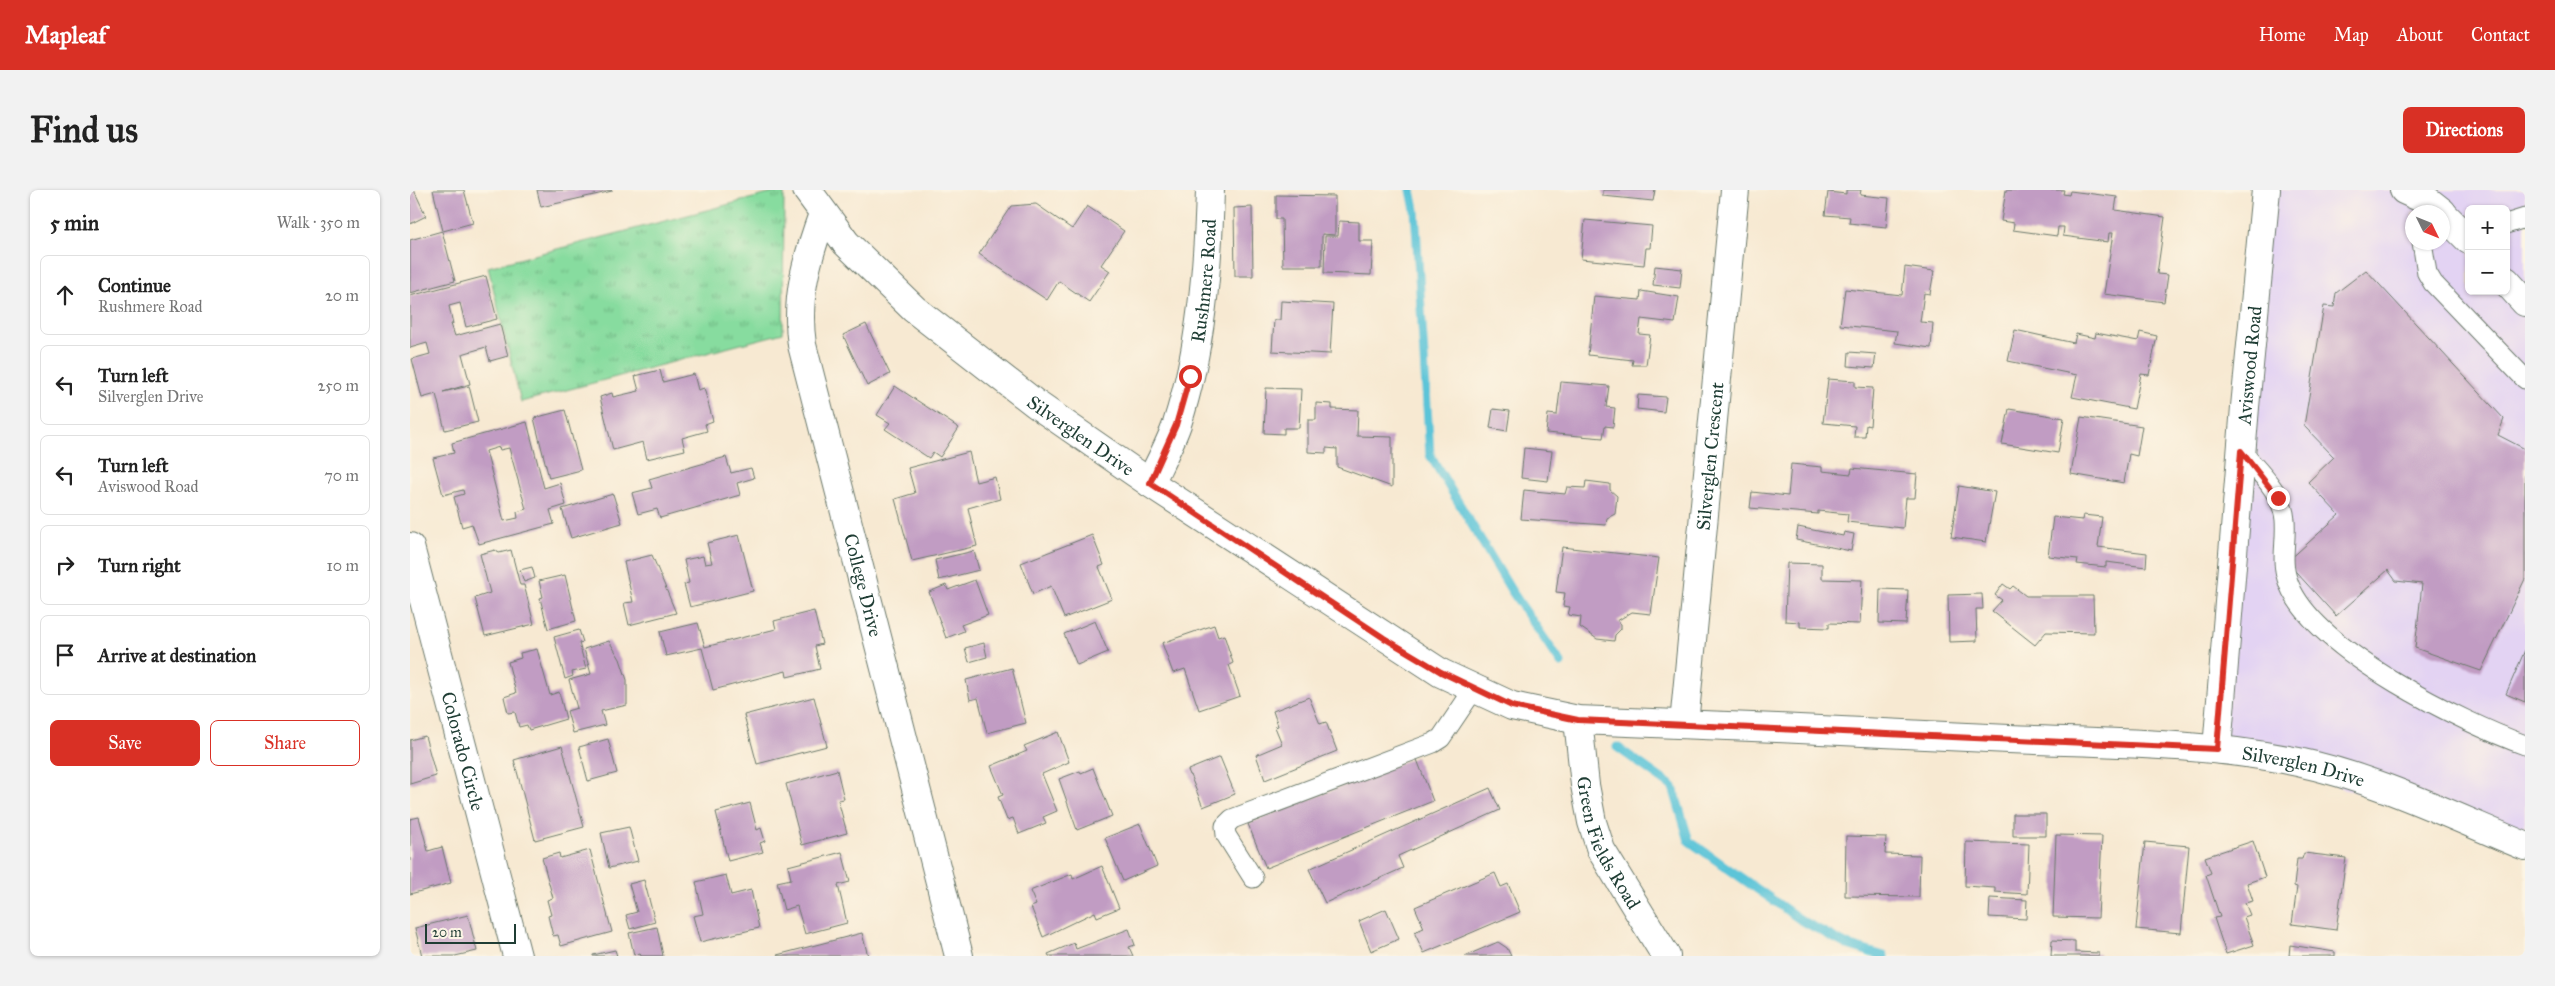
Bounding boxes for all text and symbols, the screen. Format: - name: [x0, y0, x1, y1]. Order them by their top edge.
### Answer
- text: Mapleaf: [25, 20, 106, 50]
- text: Home: [2259, 24, 2306, 46]
- text: Map: [2334, 24, 2369, 46]
- text: About: [2397, 24, 2443, 46]
- text: Contact: [2471, 24, 2530, 46]
- button: Directions: [2403, 107, 2525, 153]
- text: Find us: [30, 109, 138, 152]
- north arrow: [2405, 205, 2450, 250]
- map controls: [2465, 205, 2510, 295]
- button: +: [2465, 205, 2510, 250]
- text: 5 min: [50, 210, 99, 236]
- text: Walk · 350 m: [277, 213, 360, 232]
- street label: Rushmere Road: [1186, 218, 1221, 344]
- button: −: [2465, 250, 2510, 295]
- text: Continue: [98, 274, 171, 297]
- icon: ahead: [51, 281, 79, 309]
- text: 20 m: [325, 286, 359, 305]
- text: Rushmere Road: [98, 297, 203, 316]
- street label: Aviswood Road: [2233, 304, 2267, 427]
- text: Turn left: [98, 364, 168, 387]
- route start: [1179, 365, 1202, 388]
- icon: left: [51, 371, 79, 399]
- text: 250 m: [318, 376, 359, 395]
- street label: Silverglen Crescent: [1692, 381, 1729, 532]
- text: Silverglen Drive: [98, 387, 203, 406]
- street label: Silverglen Drive: [1022, 391, 1139, 481]
- text: Turn left: [98, 454, 168, 477]
- icon: left: [51, 461, 79, 489]
- text: 70 m: [324, 466, 359, 485]
- text: Aviswood Road: [98, 477, 198, 496]
- route end: [2267, 487, 2290, 510]
- street label: College Drive: [839, 531, 887, 639]
- icon: right: [51, 551, 79, 579]
- text: Turn right: [98, 554, 181, 577]
- text: 10 m: [327, 556, 359, 575]
- icon: arrive: [51, 641, 79, 669]
- text: Arrive at destination: [98, 644, 256, 667]
- street label: Colorado Circle: [436, 689, 490, 813]
- button: Save: [50, 720, 200, 766]
- button: Share: [210, 720, 360, 766]
- street label: Silverglen Drive: [2241, 742, 2368, 792]
- street label: Green Fields Road: [1572, 775, 1646, 914]
- scale bar: [425, 921, 516, 944]
- text: 20 m: [432, 924, 462, 941]

